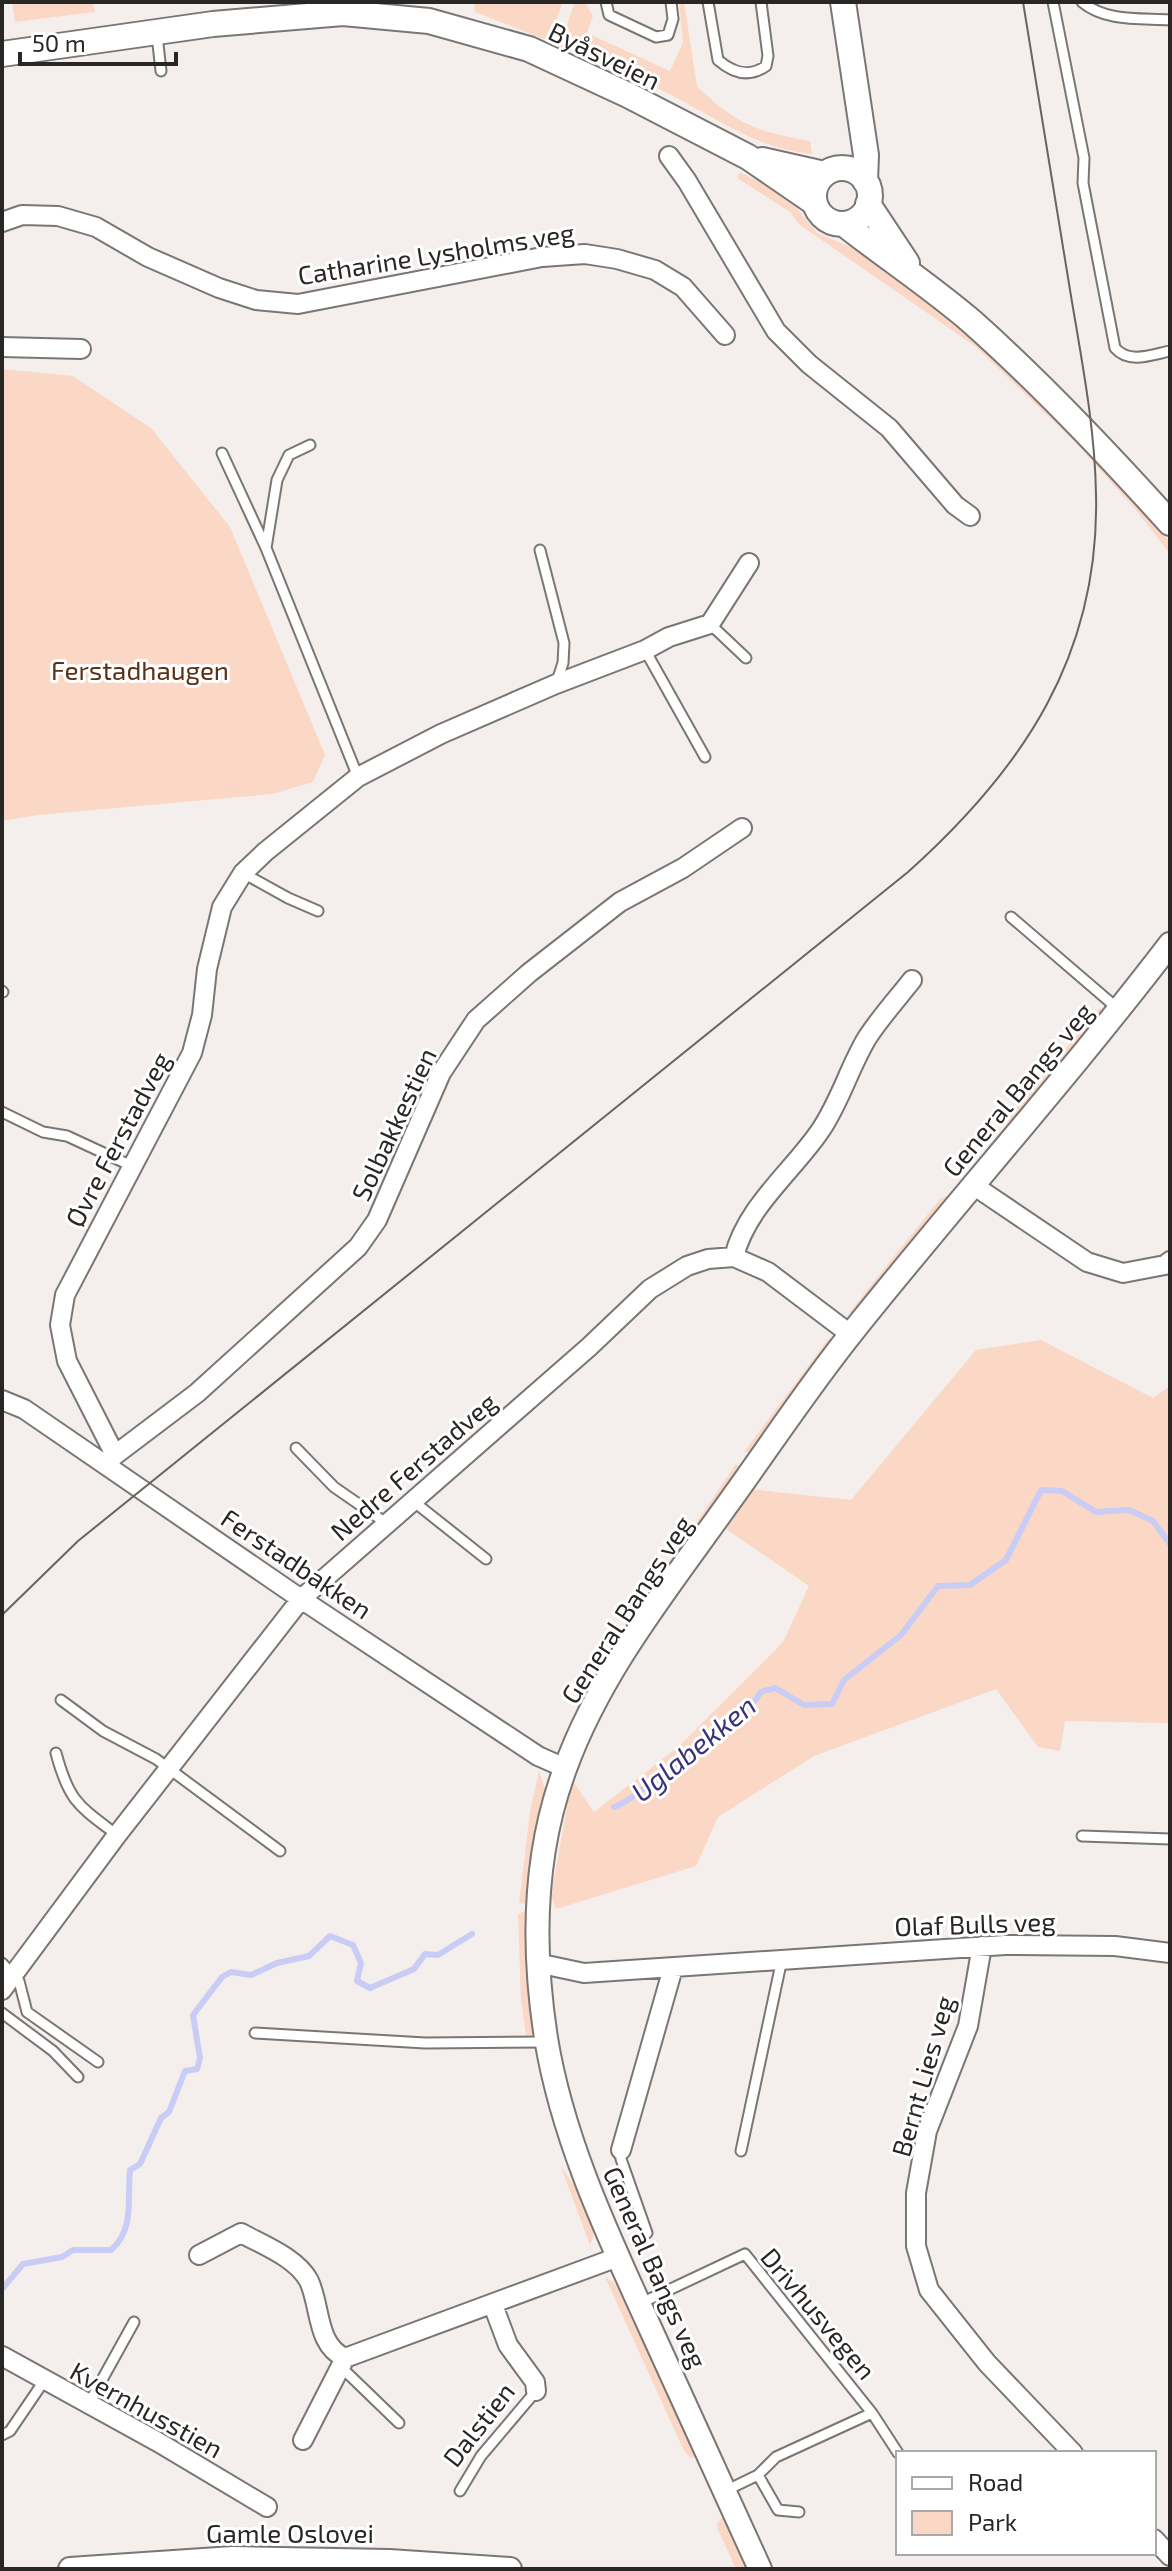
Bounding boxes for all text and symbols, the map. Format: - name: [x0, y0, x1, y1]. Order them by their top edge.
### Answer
- street label: Byåsveien: [544, 15, 666, 95]
- scale bar: [20, 16, 176, 66]
- text: 50 m: [32, 28, 86, 57]
- street label: Catharine Lysholms veg: [296, 216, 576, 290]
- park label: Ferstadhaugen: [51, 654, 229, 685]
- street label: General Bangs veg: [935, 996, 1099, 1182]
- street label: Solbakkestien: [344, 1043, 442, 1205]
- street label: Øvre Ferstadveg: [58, 1046, 176, 1232]
- street label: Nedre Ferstadveg: [324, 1386, 502, 1546]
- street label: Ferstadbakken: [216, 1501, 378, 1625]
- street label: General Bangs veg: [554, 1509, 698, 1709]
- water label: Uglabekken: [624, 1688, 762, 1808]
- street label: Olaf Bulls veg: [894, 1905, 1056, 1941]
- street label: Bernt Lies veg: [884, 1992, 960, 2160]
- street label: General Bangs veg: [598, 2161, 714, 2373]
- street label: Drivhusvegen: [755, 2241, 883, 2385]
- street label: Kvernhusstien: [65, 2354, 229, 2464]
- street label: Dalstien: [436, 2376, 520, 2472]
- legend: [896, 2451, 1156, 2555]
- text: Road: [968, 2467, 1023, 2496]
- text: Park: [968, 2507, 1017, 2536]
- street label: Gamle Oslovei: [206, 2517, 374, 2548]

